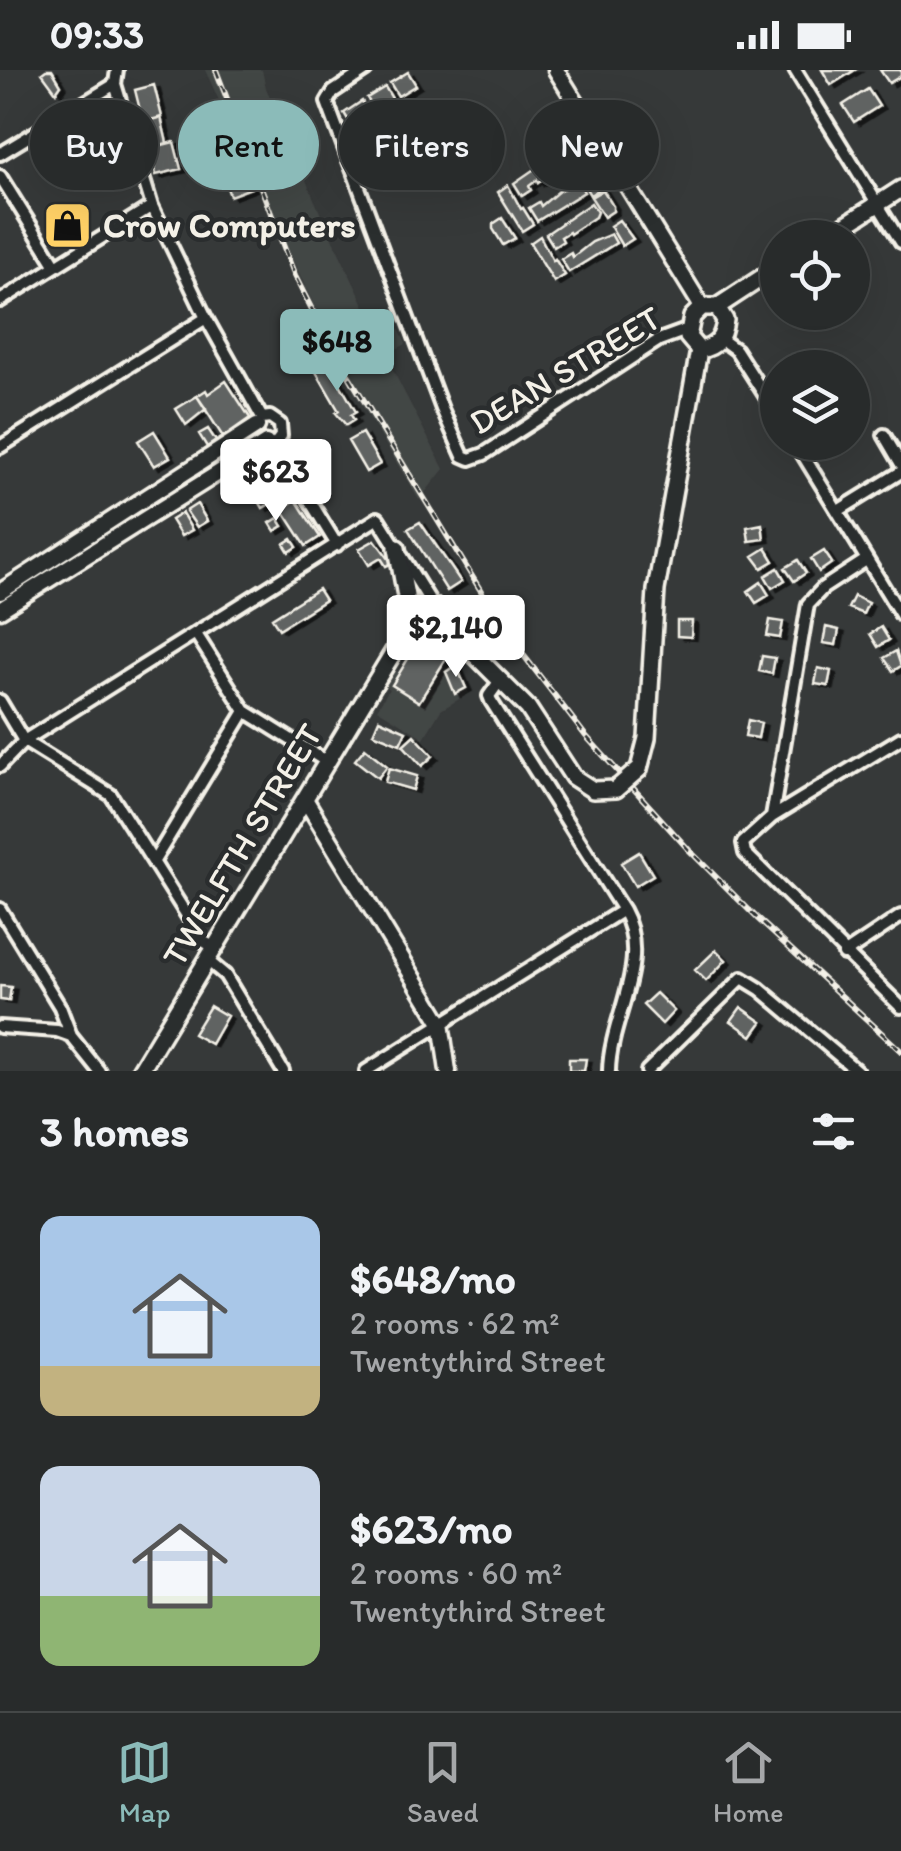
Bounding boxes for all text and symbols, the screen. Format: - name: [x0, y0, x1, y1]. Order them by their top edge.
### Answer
- text: 09:33: [50, 12, 144, 58]
- chip: Buy: [30, 100, 158, 190]
- chip: Rent: [178, 100, 319, 190]
- chip: Filters: [339, 100, 505, 190]
- chip: New: [525, 100, 659, 190]
- shop icon: Crow Computers: [42, 199, 94, 251]
- place label: Crow Computers: [103, 204, 356, 246]
- map controls: [760, 220, 870, 460]
- button: locate: [760, 220, 870, 330]
- street label: DEAN STREET: [462, 296, 669, 444]
- pin: $648: [278, 309, 396, 394]
- text: $648: [302, 322, 372, 360]
- button: layers: [760, 350, 870, 460]
- pin: $623: [217, 439, 335, 524]
- text: $623: [242, 452, 310, 490]
- pin: $2,140: [375, 595, 537, 680]
- text: $2,140: [409, 608, 503, 646]
- street label: TWELFTH STREET: [153, 716, 331, 974]
- icon: filters: [806, 1104, 861, 1159]
- text: 3 homes: [40, 1106, 189, 1157]
- text: $648/mo: [350, 1253, 516, 1304]
- icon: home: [120, 1256, 240, 1376]
- text: 2 rooms · 62 m²: [350, 1304, 559, 1342]
- text: Twentythird Street: [350, 1342, 605, 1380]
- text: $623/mo: [350, 1503, 513, 1554]
- icon: home: [120, 1506, 240, 1626]
- text: 2 rooms · 60 m²: [350, 1554, 562, 1592]
- text: Twentythird Street: [350, 1592, 605, 1630]
- tab: Map: [117, 1735, 172, 1829]
- tab: Saved: [407, 1735, 478, 1829]
- tab: Home: [713, 1735, 784, 1829]

